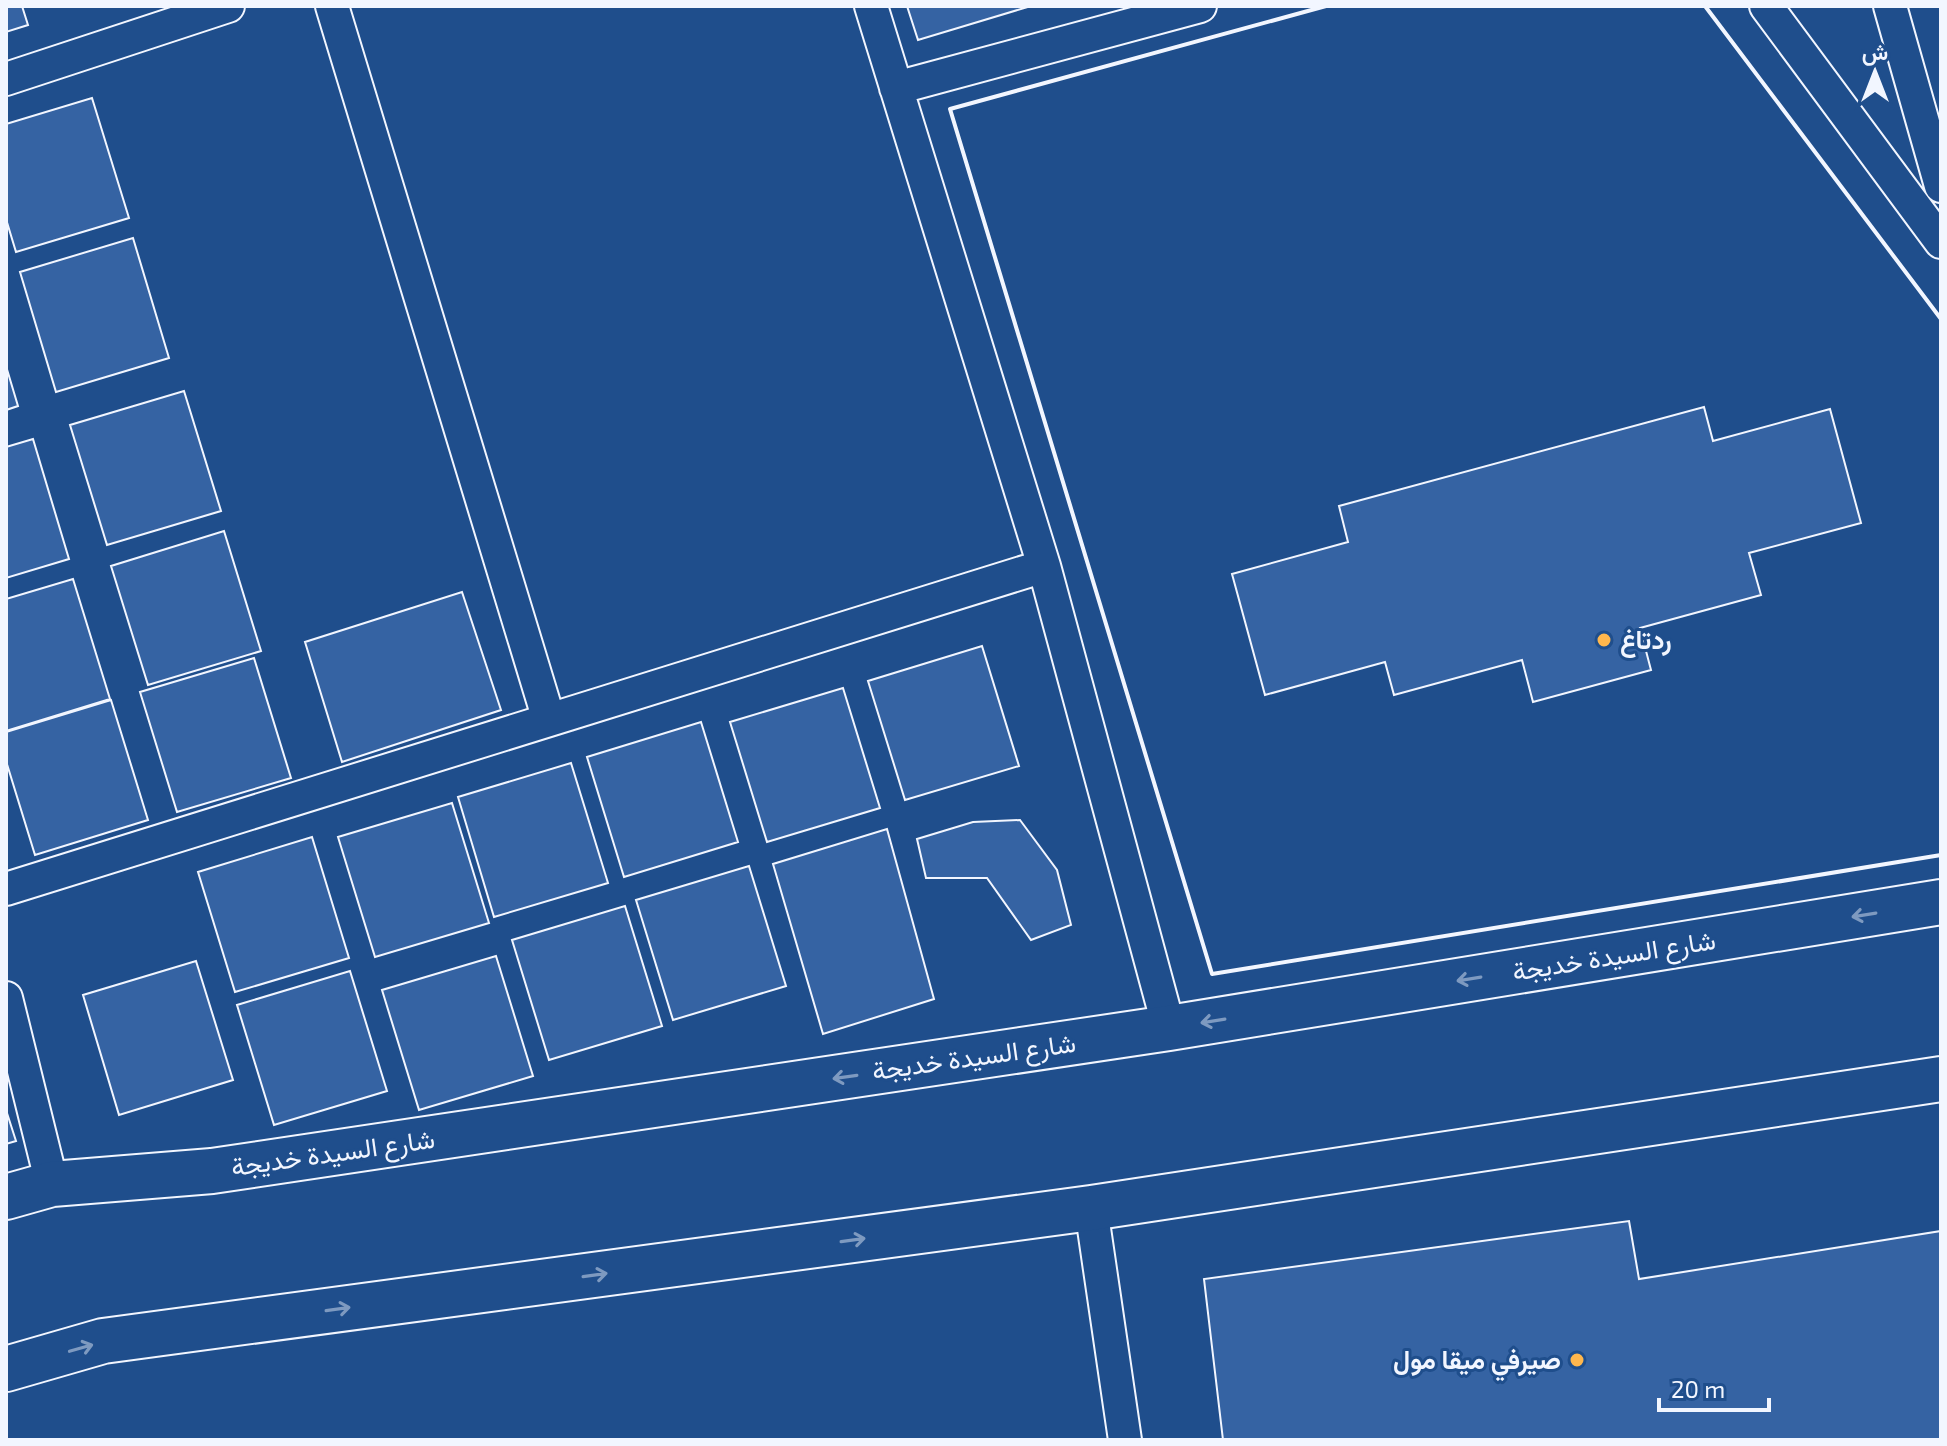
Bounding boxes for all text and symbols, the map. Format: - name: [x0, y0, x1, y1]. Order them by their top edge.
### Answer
- north arrow: [1835, 32, 1915, 112]
- text: ش: [1862, 38, 1888, 66]
- place label: ردتاغ: [1620, 623, 1672, 658]
- marker: ردتاغ: [1595, 631, 1613, 649]
- one-way arrow: [1852, 908, 1877, 923]
- street label: شارع السيدة خديجة: [1510, 923, 1718, 990]
- one-way arrow: [1457, 972, 1482, 987]
- one-way arrow: [1200, 1014, 1226, 1029]
- street label: شارع السيدة خديجة: [870, 1026, 1078, 1089]
- one-way arrow: [833, 1070, 858, 1085]
- street label: شارع السيدة خديجة: [229, 1122, 437, 1185]
- one-way arrow: [840, 1232, 865, 1247]
- one-way arrow: [582, 1267, 608, 1282]
- one-way arrow: [324, 1302, 351, 1317]
- one-way arrow: [67, 1339, 93, 1354]
- place label: صيرفي ميقا مول: [1393, 1343, 1561, 1382]
- marker: صيرفي ميقا مول: [1568, 1351, 1586, 1369]
- scale bar: [1659, 1362, 1769, 1412]
- text: 20 m: [1671, 1374, 1725, 1403]

